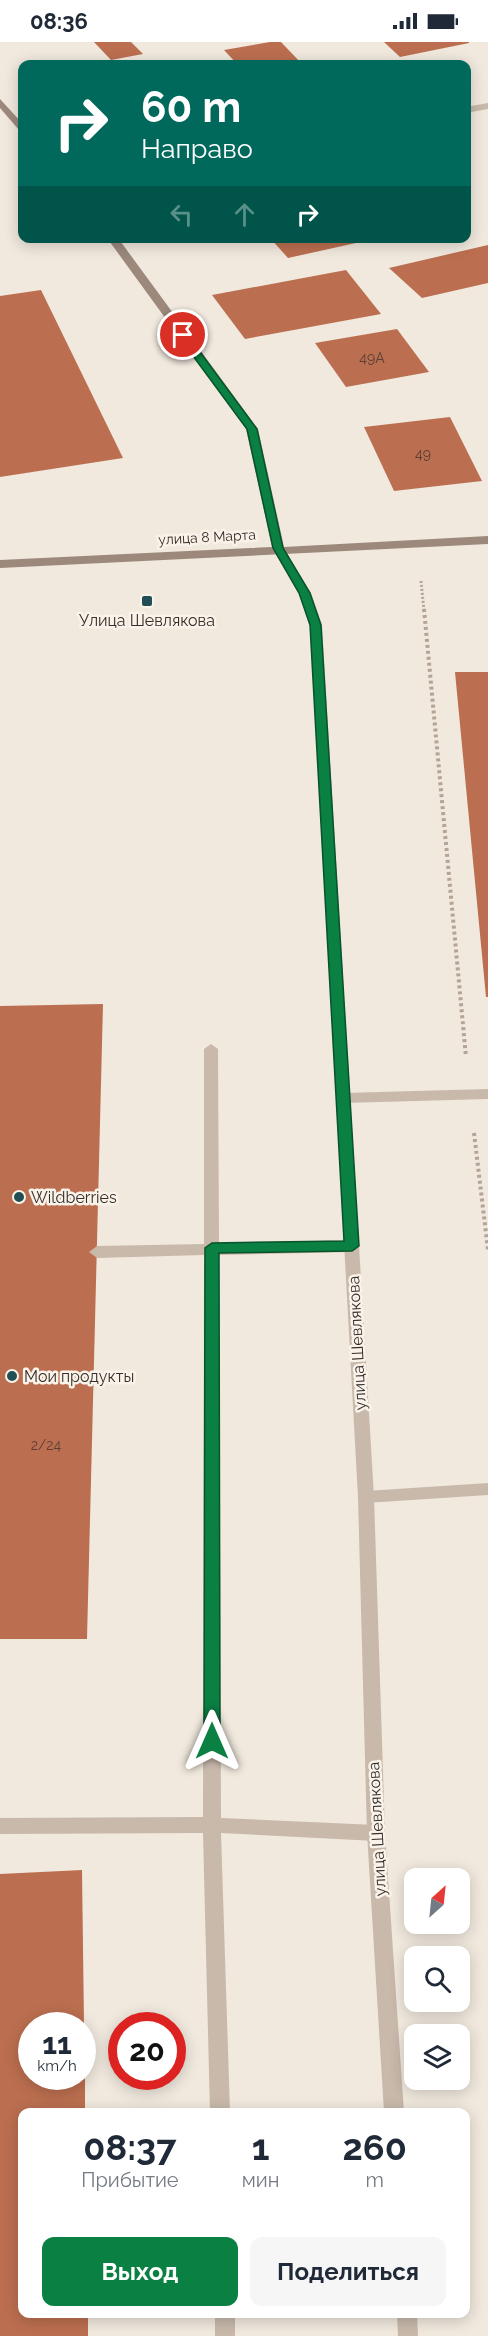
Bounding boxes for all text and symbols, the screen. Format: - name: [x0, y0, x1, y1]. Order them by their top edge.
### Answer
- text: 08:36: [30, 8, 88, 34]
- text: 60 m: [141, 83, 241, 132]
- icon: right: [42, 84, 120, 162]
- text: Направо: [141, 133, 253, 164]
- icon: left: [165, 198, 198, 231]
- icon: ahead: [228, 198, 261, 231]
- icon: right: [291, 198, 324, 231]
- pin: [157, 309, 208, 360]
- icon: arrive: [166, 318, 199, 351]
- house number: 49А: [359, 350, 385, 366]
- house number: 49: [415, 446, 431, 462]
- street label: улица 8 Марта: [158, 526, 256, 548]
- marker: Улица Шевлякова: [140, 594, 154, 608]
- place label: Улица Шевлякова: [79, 611, 215, 630]
- place label: Wildberries: [31, 1188, 117, 1207]
- marker: Wildberries: [12, 1190, 26, 1204]
- street label: улица Шевлякова: [344, 1275, 370, 1411]
- place label: Мои продукты: [24, 1367, 134, 1386]
- marker: Мои продукты: [5, 1369, 19, 1383]
- house number: 2/24: [31, 1437, 62, 1453]
- position arrow: [180, 1709, 244, 1773]
- street label: улица Шевлякова: [364, 1761, 390, 1897]
- north arrow: [404, 1868, 470, 1934]
- map controls: [404, 1868, 470, 2090]
- button: search: [404, 1946, 470, 2012]
- speed limit sign: 20: [108, 2012, 186, 2090]
- button: layers: [404, 2024, 470, 2090]
- text: 11: [42, 2026, 72, 2061]
- text: km/h: [37, 2057, 77, 2075]
- text: 08:37: [83, 2126, 176, 2168]
- text: 1: [252, 2126, 269, 2168]
- text: 260: [343, 2126, 407, 2168]
- text: Прибытие: [81, 2168, 179, 2192]
- text: мин: [242, 2168, 279, 2192]
- text: m: [365, 2168, 384, 2192]
- button: Выход: [42, 2237, 238, 2306]
- button: Поделиться: [250, 2237, 446, 2306]

